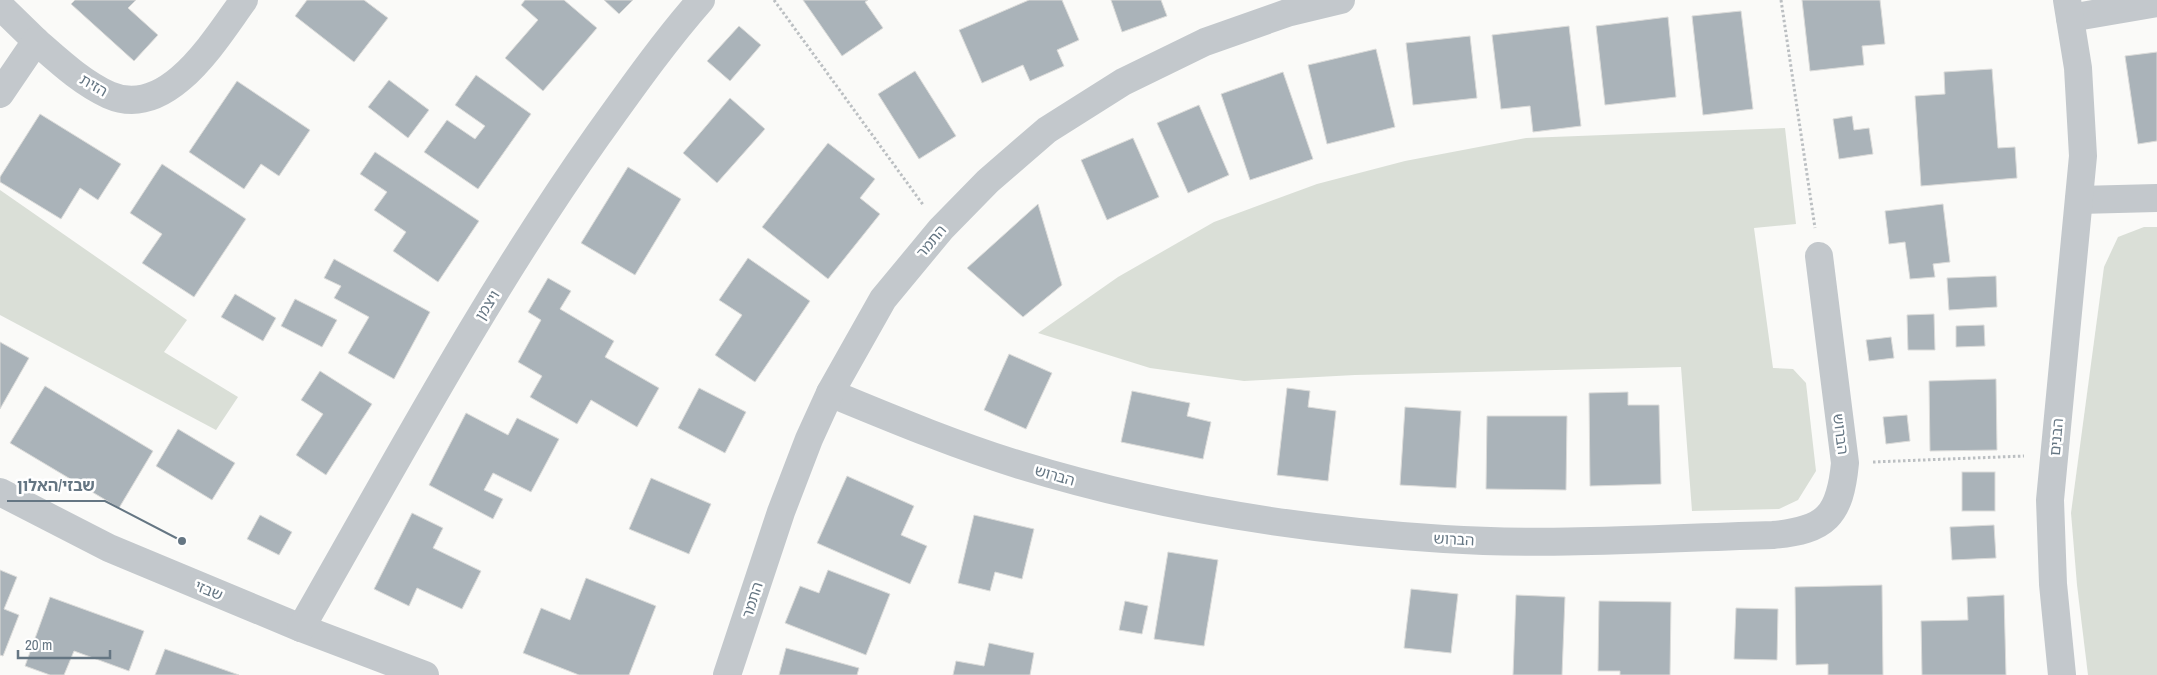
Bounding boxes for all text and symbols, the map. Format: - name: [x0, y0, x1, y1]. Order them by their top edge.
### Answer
- street label: הזית: [76, 69, 112, 101]
- street label: התמר: [911, 220, 951, 262]
- street label: ויצמן: [470, 286, 504, 324]
- street label: הברוש: [1828, 412, 1854, 456]
- street label: הבנים: [2044, 417, 2068, 457]
- street label: הברוש: [1032, 459, 1078, 491]
- callout: שבזי/האלון: [7, 470, 105, 501]
- text: שבזי/האלון: [17, 474, 95, 496]
- street label: הברוש: [1433, 527, 1475, 551]
- street label: שבזי: [192, 575, 226, 605]
- street label: התמר: [736, 579, 768, 621]
- scale bar: [18, 628, 110, 660]
- text: 20 m: [25, 634, 52, 655]

